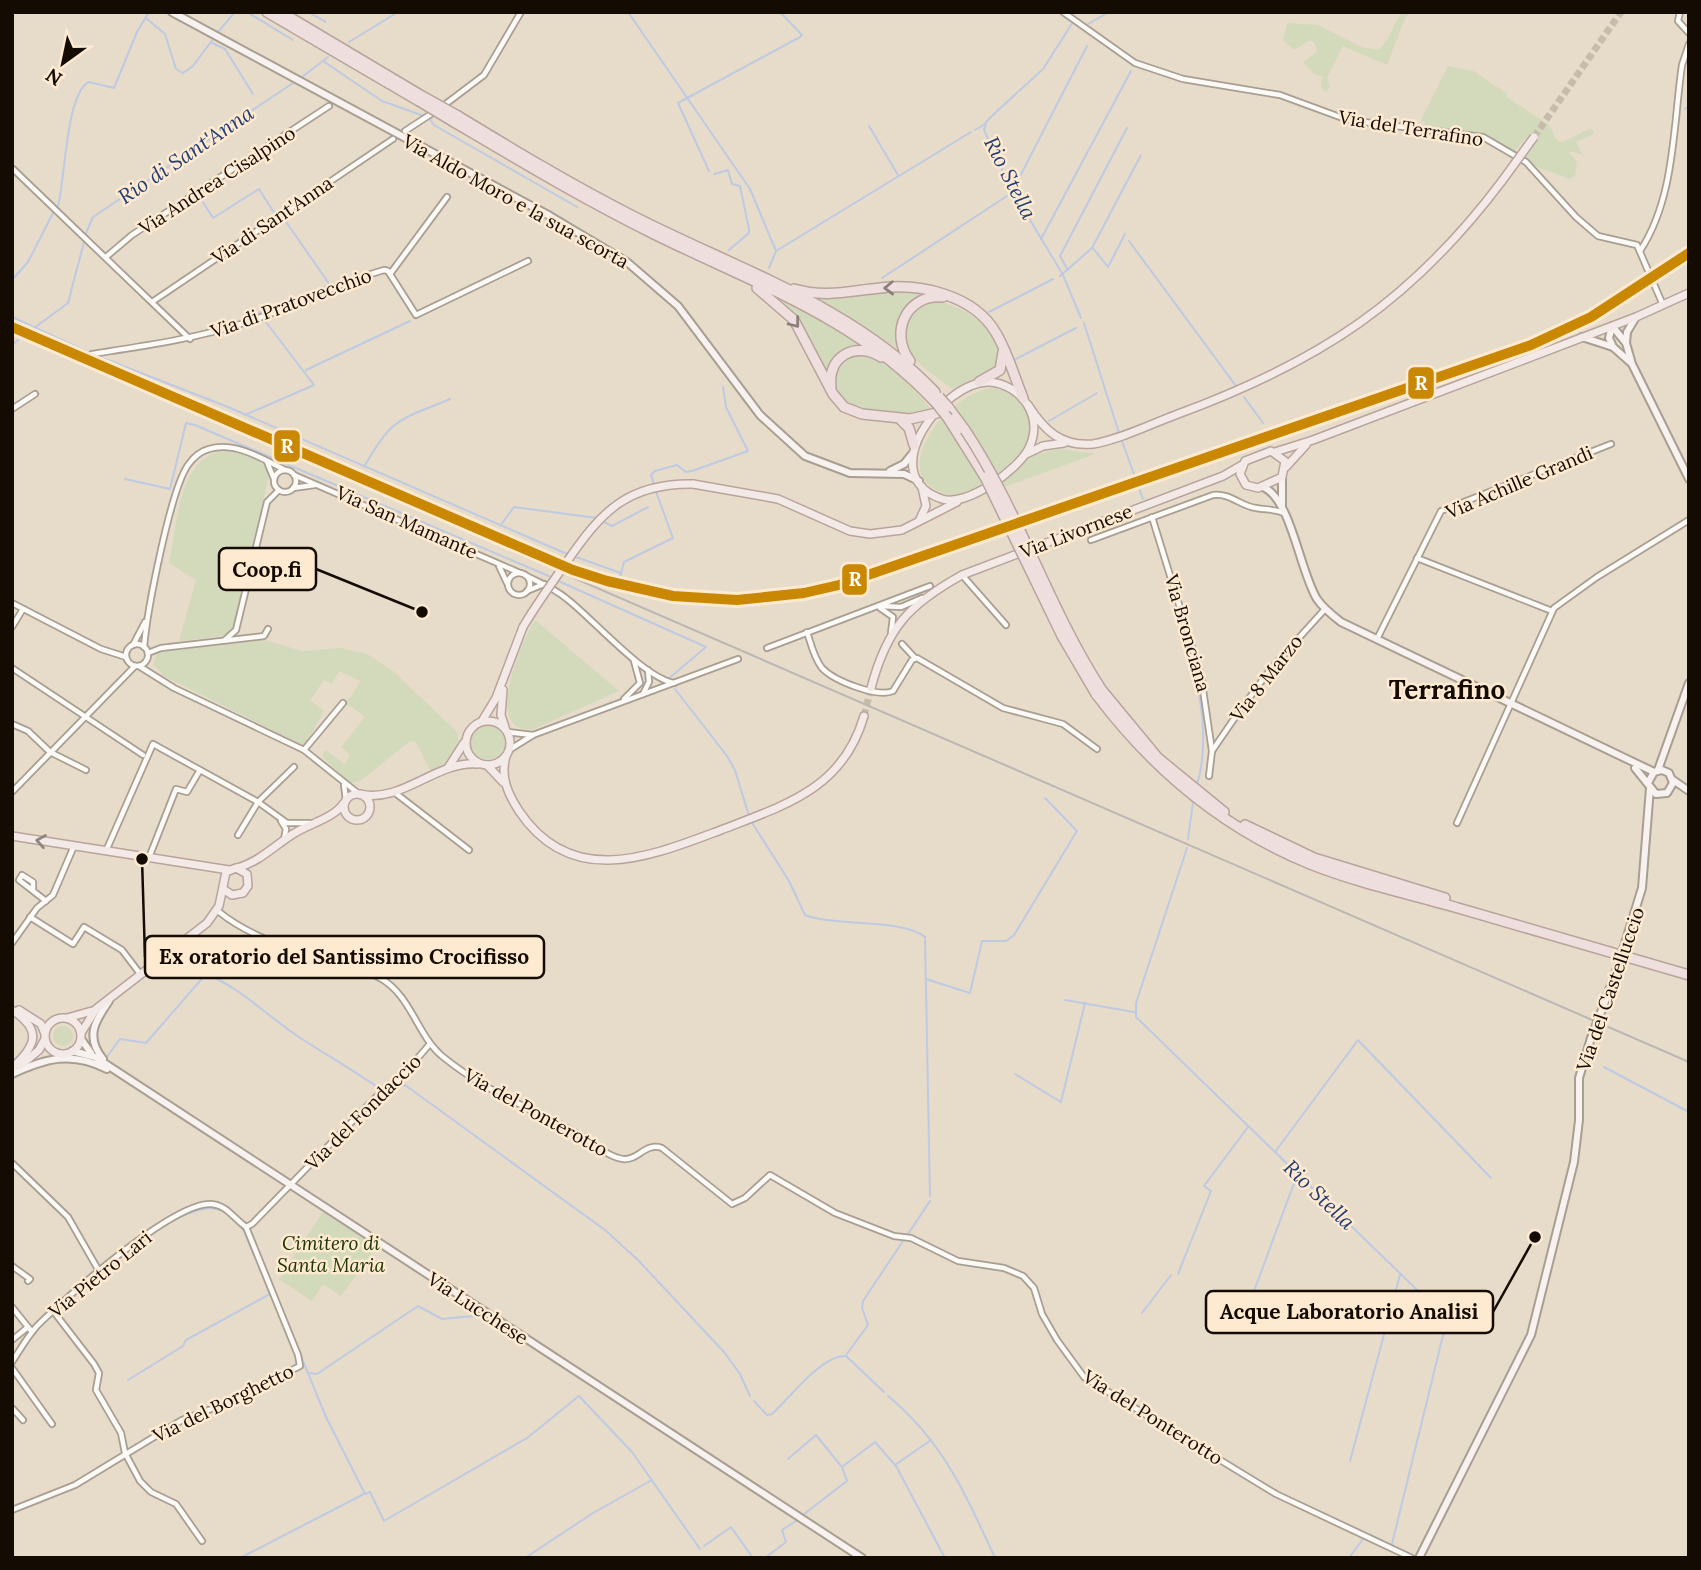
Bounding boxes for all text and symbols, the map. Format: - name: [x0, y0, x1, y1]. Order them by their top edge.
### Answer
- north arrow: [28, 28, 98, 98]
- text: N: [41, 63, 66, 91]
- water label: Rio di Sant'Anna: [113, 99, 259, 210]
- street label: Via del Terrafino: [1336, 105, 1485, 151]
- street label: Via Andrea Cisalpino: [133, 120, 300, 240]
- street label: Via Aldo Moro e la sua scorta: [398, 128, 634, 273]
- water label: Rio Stella: [978, 132, 1043, 224]
- street label: Via di Sant'Anna: [206, 171, 337, 270]
- street label: Via di Pratovecchio: [206, 263, 375, 344]
- one-way arrow: [883, 280, 894, 295]
- one-way arrow: [787, 315, 800, 328]
- line badge: R: [1407, 366, 1435, 400]
- text: R: [1414, 371, 1428, 395]
- line badge: R: [273, 429, 301, 463]
- text: R: [280, 434, 294, 458]
- street label: Via Achille Grandi: [1441, 440, 1596, 524]
- street label: Via San Mamante: [332, 480, 482, 564]
- street label: Via Livornese: [1016, 499, 1136, 564]
- callout: Coop.fi: [219, 548, 316, 590]
- text: Coop.fi: [232, 556, 302, 583]
- line badge: R: [841, 563, 868, 596]
- text: R: [848, 567, 862, 591]
- street label: Via Bronciana: [1159, 570, 1216, 695]
- street label: Via 8 Marzo: [1224, 630, 1308, 727]
- district label: Terrafino: [1389, 673, 1505, 706]
- one-way arrow: [35, 834, 47, 849]
- street label: Via del Castelluccio: [1570, 904, 1649, 1075]
- callout: Ex oratorio del Santissimo Crocifisso: [145, 936, 544, 978]
- text: Ex oratorio del Santissimo Crocifisso: [159, 943, 529, 970]
- street label: Via del Fondaccio: [299, 1049, 426, 1176]
- street label: Via del Ponterotto: [459, 1062, 612, 1161]
- water label: Rio Stella: [1278, 1154, 1361, 1236]
- street label: Via Pietro Lari: [43, 1225, 156, 1323]
- park label: Cimitero di Santa Maria: [277, 1231, 386, 1277]
- street label: Via Lucchese: [422, 1266, 533, 1350]
- callout: Acque Laboratorio Analisi: [1206, 1291, 1493, 1333]
- text: Acque Laboratorio Analisi: [1220, 1298, 1478, 1325]
- street label: Via del Borghetto: [148, 1359, 297, 1448]
- street label: Via del Ponterotto: [1078, 1364, 1228, 1470]

